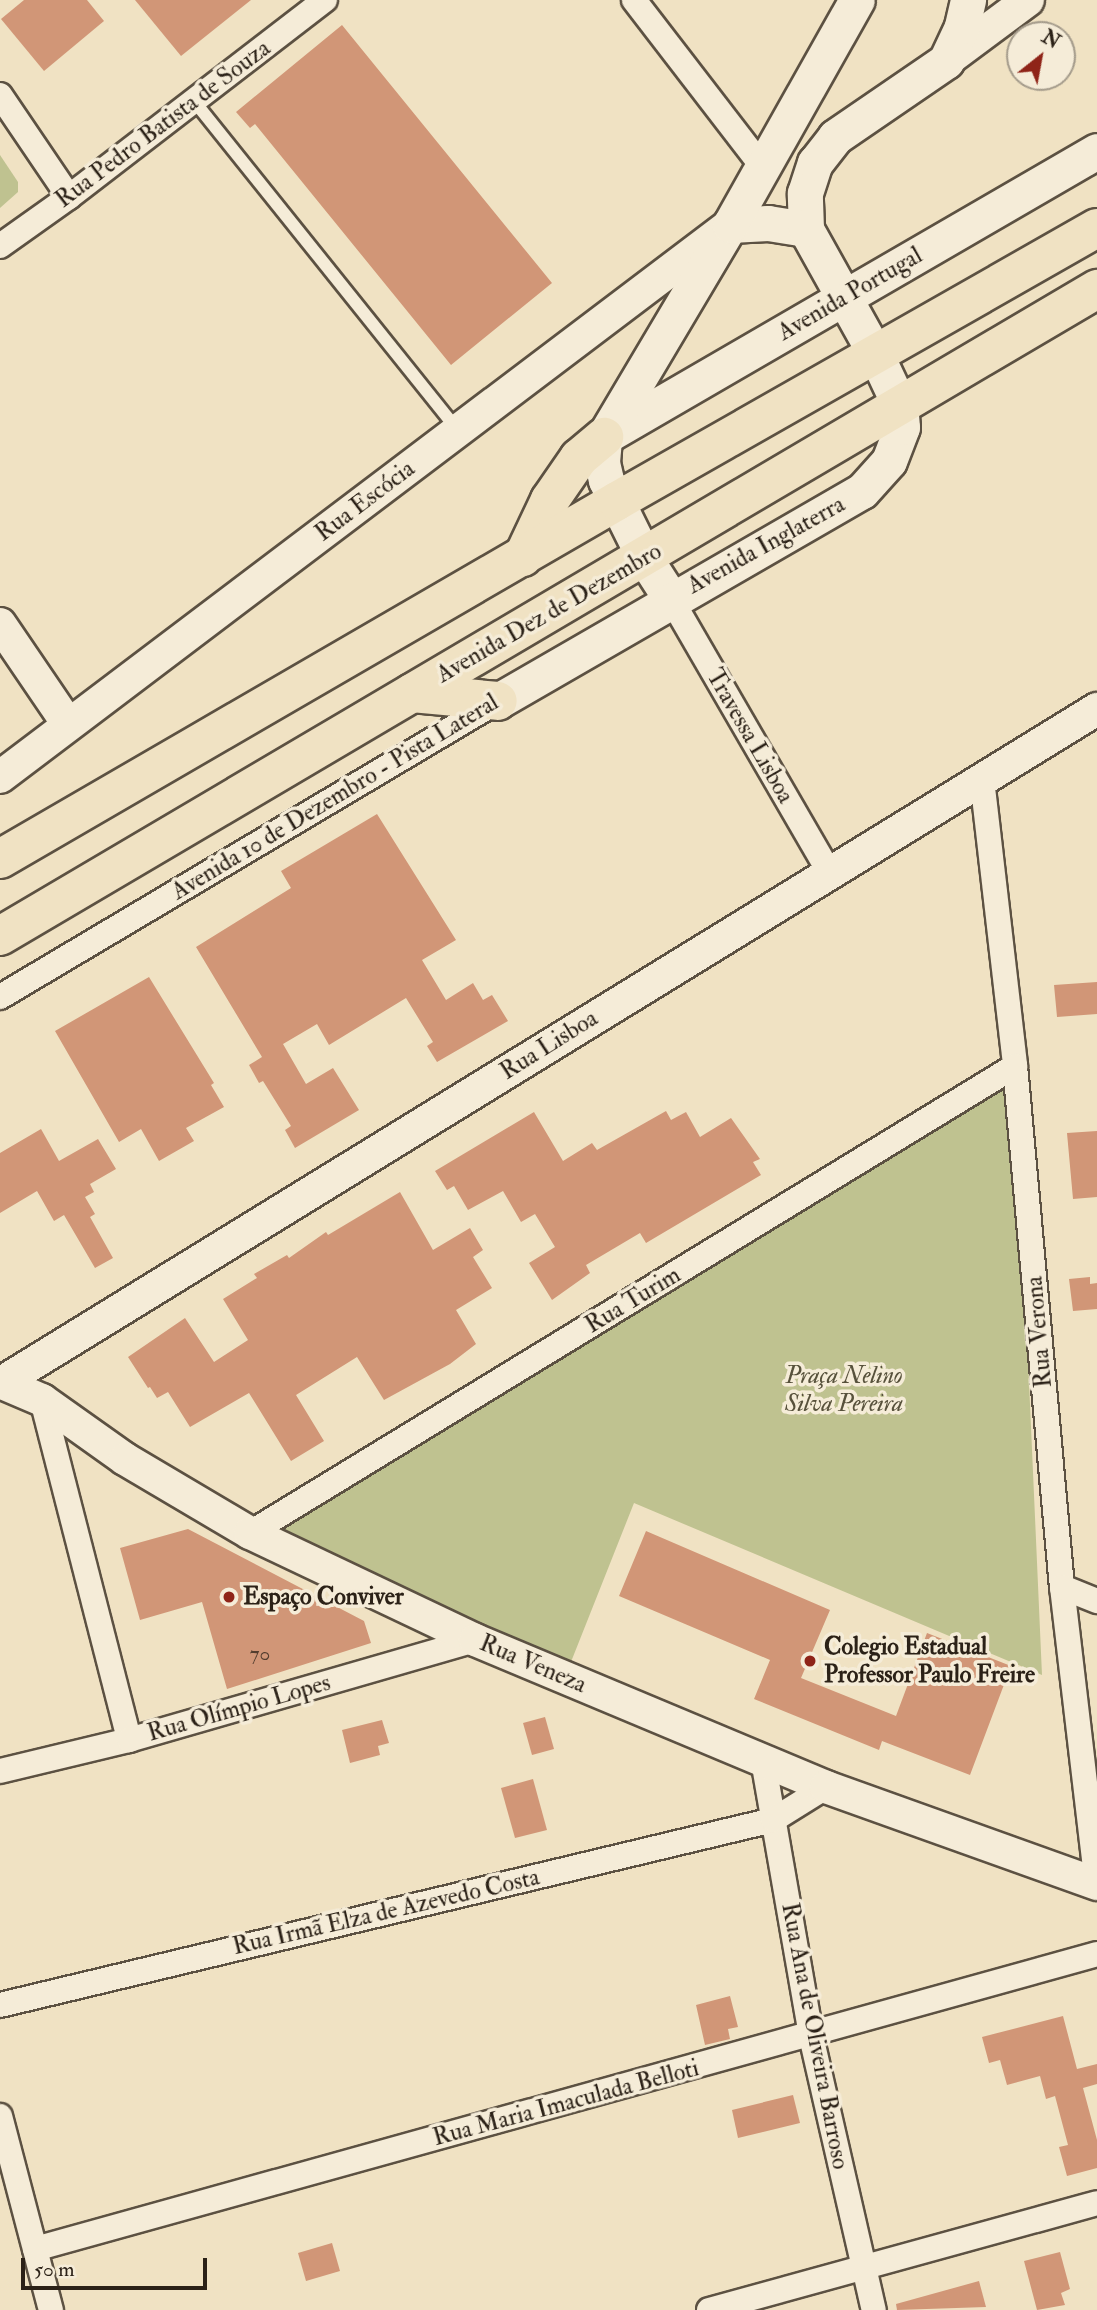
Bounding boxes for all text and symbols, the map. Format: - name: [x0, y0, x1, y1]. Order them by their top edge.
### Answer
- north arrow: [1006, 21, 1076, 91]
- text: N: [1037, 25, 1064, 54]
- street label: Rua Pedro Batista de Souza: [50, 34, 276, 214]
- street label: Avenida Portugal: [773, 241, 927, 347]
- street label: Rua Escócia: [310, 454, 420, 548]
- street label: Avenida Inglaterra: [682, 490, 850, 600]
- street label: Avenida Dez de Dezembro: [431, 537, 667, 689]
- street label: Travessa Lisboa: [700, 664, 800, 808]
- street label: Avenida 10 de Dezembro - Pista Lateral: [166, 688, 504, 906]
- street label: Rua Lisboa: [495, 1004, 603, 1086]
- street label: Rua Turim: [580, 1260, 686, 1340]
- street label: Rua Verona: [1020, 1275, 1058, 1389]
- park label: Praça Nelino Silva Pereira: [785, 1362, 903, 1418]
- place label: Espaço Conviver: [243, 1583, 404, 1611]
- marker: Espaço Conviver: [221, 1589, 237, 1605]
- street label: Rua Veneza: [475, 1629, 591, 1699]
- place label: Colegio Estadual Professor Paulo Freire: [824, 1633, 1035, 1689]
- house number: 70: [250, 1641, 270, 1667]
- marker: Colegio Estadual Professor Paulo Freire: [802, 1653, 818, 1669]
- street label: Rua Olímpio Lopes: [144, 1668, 334, 1748]
- street label: Rua Irmã Elza de Azevedo Costa: [230, 1863, 542, 1961]
- street label: Rua Ana de Oliveira Barroso: [775, 1900, 855, 2172]
- street label: Rua Maria Imaculada Belloti: [430, 2054, 702, 2152]
- scale bar: [24, 2244, 210, 2288]
- text: 50 m: [34, 2256, 75, 2283]

